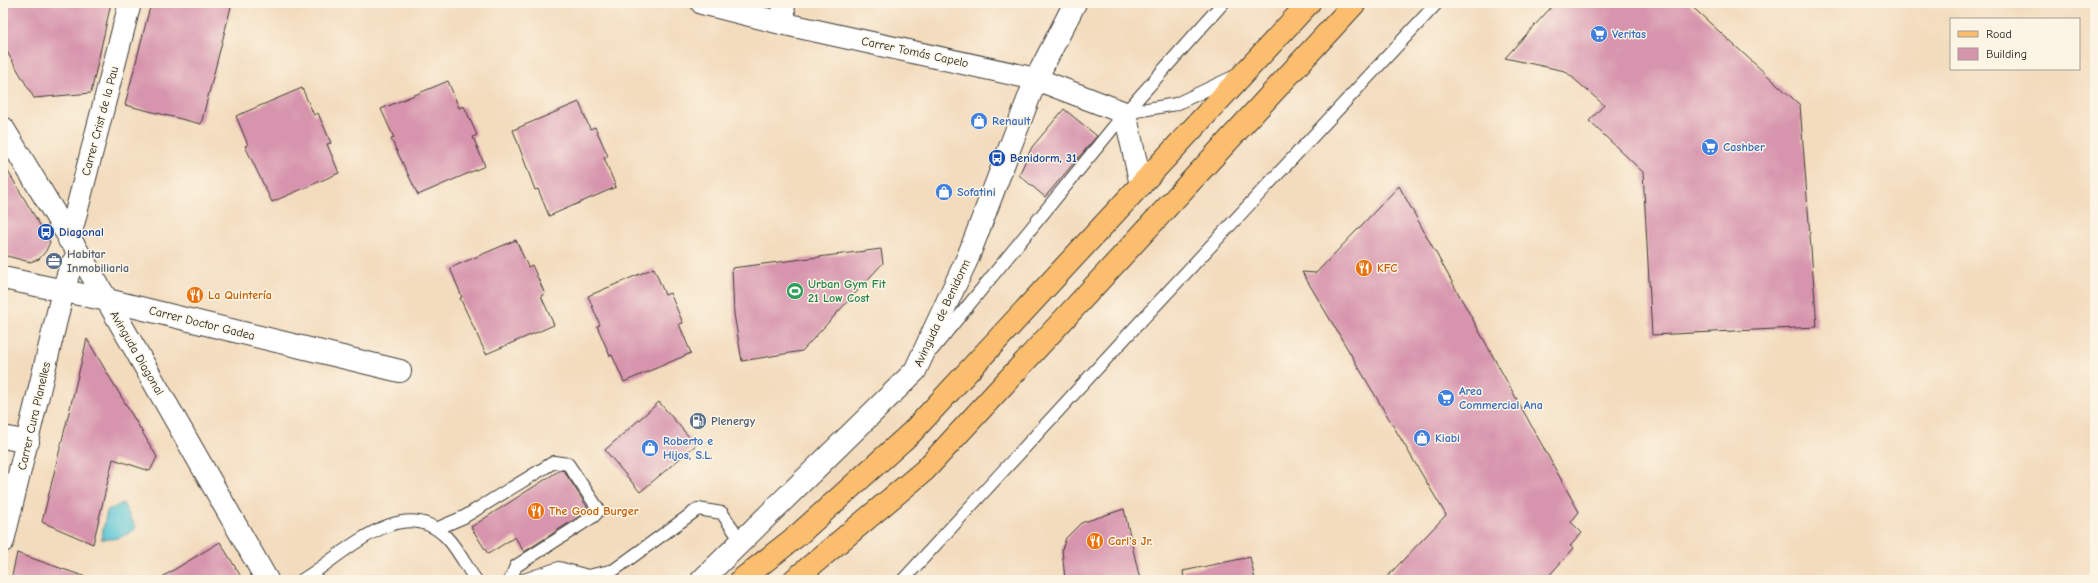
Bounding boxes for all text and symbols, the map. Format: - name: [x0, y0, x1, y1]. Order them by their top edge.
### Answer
- legend: [1950, 18, 2080, 70]
- supermarket icon: Veritas: [1589, 24, 1609, 44]
- place label: Veritas: [1612, 27, 1646, 41]
- text: Road: [1986, 27, 2012, 41]
- street label: Carrer Tomás Capelo: [860, 34, 970, 70]
- text: Building: [1986, 47, 2027, 61]
- street label: Carrer Crist de la Pau: [79, 65, 121, 177]
- shop icon: Renault: [969, 111, 989, 131]
- place label: Renault: [992, 114, 1032, 128]
- supermarket icon: Cashber: [1700, 137, 1720, 157]
- place label: Cashber: [1723, 140, 1765, 154]
- bus stop icon: Benidorm, 31: [987, 148, 1007, 168]
- place label: Benidorm, 31: [1010, 151, 1077, 165]
- shop icon: Sofatini: [934, 182, 954, 202]
- place label: Sofatini: [957, 185, 996, 199]
- bus stop icon: Diagonal: [36, 222, 56, 242]
- place label: Diagonal: [59, 225, 104, 239]
- place label: Habitar Inmobiliaria: [67, 247, 129, 275]
- office icon: Habitar Inmobiliaria: [44, 251, 64, 271]
- street label: Avinguda de Benidorm: [911, 257, 973, 369]
- restaurant icon: KFC: [1354, 258, 1374, 278]
- place label: KFC: [1377, 261, 1397, 275]
- place label: Urban Gym Fit 21 Low Cost: [808, 277, 887, 305]
- sports icon: Urban Gym Fit 21 Low Cost: [785, 281, 805, 301]
- restaurant icon: La Quintería: [185, 285, 205, 305]
- place label: La Quintería: [208, 288, 272, 302]
- street label: Carrer Doctor Gadea: [147, 303, 257, 343]
- street label: Avinguda Diagonal: [107, 308, 167, 398]
- street label: Carrer Cura Planelles: [15, 361, 53, 471]
- place label: Area Commercial Ana: [1459, 384, 1543, 412]
- supermarket icon: Area Commercial Ana: [1436, 388, 1456, 408]
- fuel station icon: Plenergy: [688, 411, 708, 431]
- place label: Plenergy: [711, 414, 756, 428]
- shop icon: Kiabi: [1412, 428, 1432, 448]
- place label: Kiabi: [1435, 431, 1460, 445]
- place label: Roberto e Hijos, S.L.: [663, 434, 713, 462]
- shop icon: Roberto e Hijos, S.L.: [640, 438, 660, 458]
- restaurant icon: The Good Burger: [526, 501, 546, 521]
- place label: The Good Burger: [549, 504, 639, 518]
- restaurant icon: Carl's Jr.: [1085, 531, 1105, 551]
- place label: Carl's Jr.: [1108, 534, 1152, 548]

